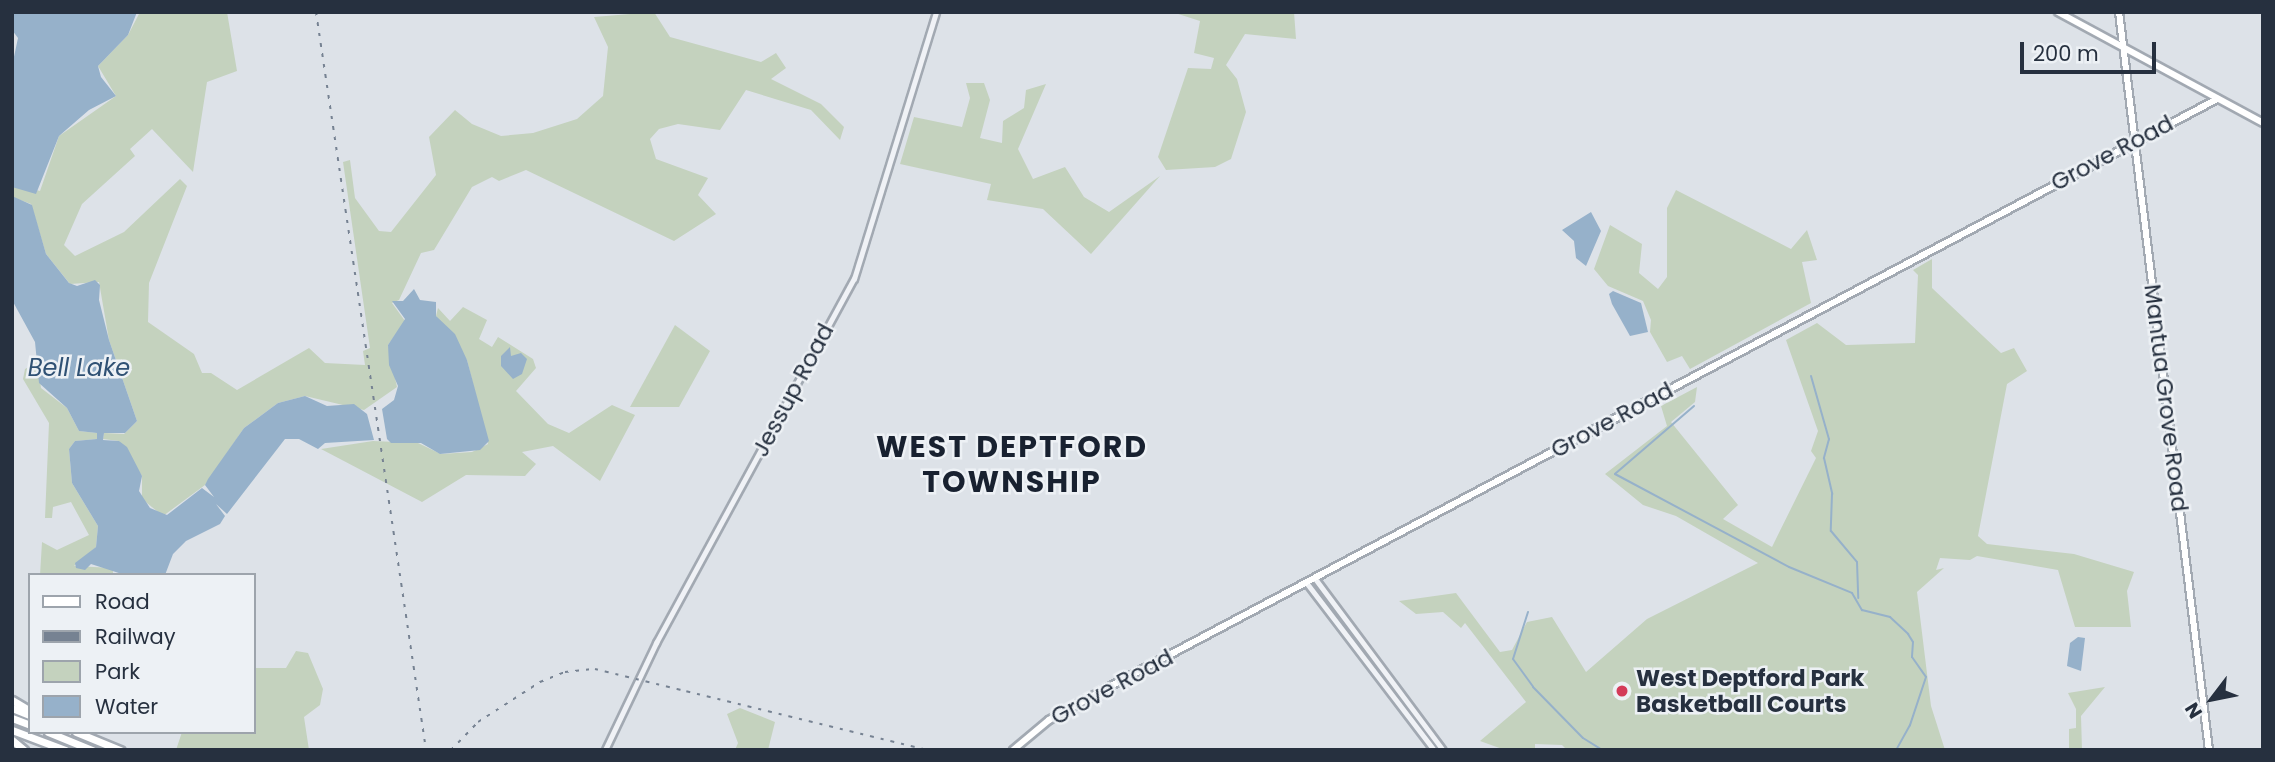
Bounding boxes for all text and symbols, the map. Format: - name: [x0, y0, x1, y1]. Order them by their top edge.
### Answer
- scale bar: [2023, 28, 2160, 72]
- text: 200 m: [2033, 39, 2099, 68]
- street label: Grove Road: [2046, 109, 2178, 197]
- street label: Mantua Grove Road: [2138, 283, 2194, 513]
- street label: Jessup Road: [746, 319, 840, 461]
- water label: Bell Lake: [28, 354, 130, 382]
- street label: Grove Road: [1546, 376, 1678, 464]
- district label: WEST DEPTFORD TOWNSHIP: [878, 429, 1146, 499]
- legend: [28, 573, 256, 734]
- text: Road: [95, 587, 150, 616]
- text: Railway: [95, 622, 176, 651]
- street label: Grove Road: [1046, 643, 1178, 731]
- text: Park: [95, 657, 140, 686]
- place label: West Deptford Park Basketball Courts: [1636, 664, 1865, 718]
- north arrow: [2177, 664, 2247, 734]
- marker: West Deptford Park Basketball Courts: [1614, 683, 1630, 699]
- text: Water: [95, 692, 158, 721]
- text: N: [2179, 697, 2209, 724]

